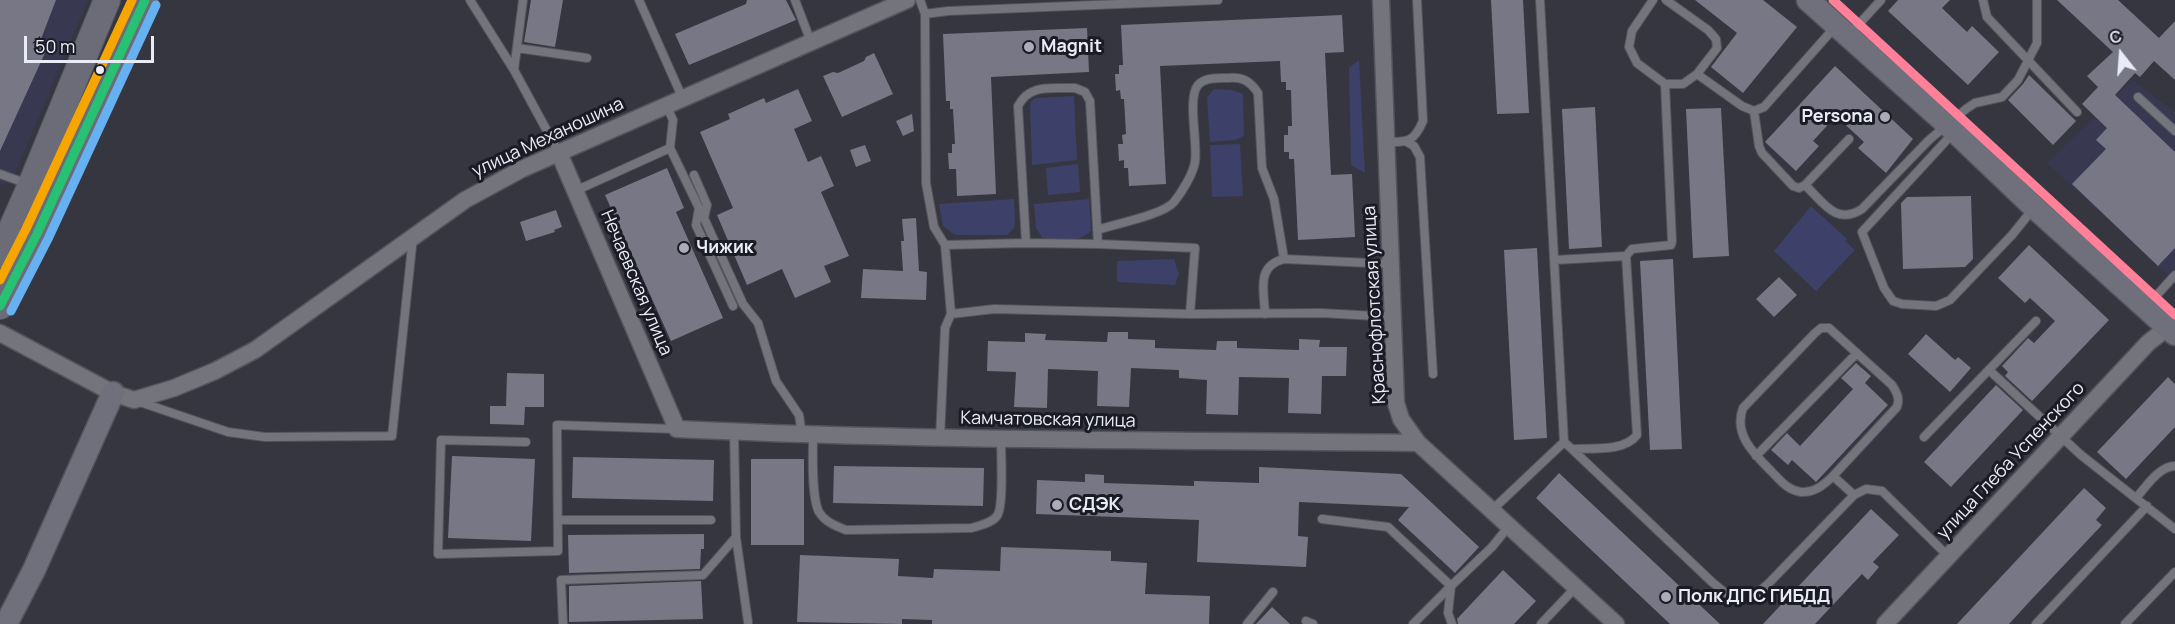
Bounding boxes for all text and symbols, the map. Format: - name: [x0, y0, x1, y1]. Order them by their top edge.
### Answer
- scale bar: [27, 24, 158, 62]
- north arrow: [2091, 24, 2151, 84]
- text: С: [2107, 25, 2125, 49]
- text: 50 m: [35, 34, 75, 58]
- place label: Magnit: [1041, 36, 1102, 58]
- marker: Magnit: [1022, 40, 1036, 54]
- unlabelled marker: [94, 64, 106, 76]
- street label: улица Механошина: [469, 93, 627, 183]
- place label: Persona: [1802, 106, 1873, 128]
- marker: Persona: [1878, 110, 1892, 124]
- street label: Краснофлотская улица: [1359, 205, 1391, 405]
- street label: Нечаевская улица: [596, 207, 676, 359]
- place label: Чижик: [696, 237, 754, 259]
- marker: Чижик: [677, 241, 691, 255]
- street label: улица Глеба Успенского: [1933, 378, 2089, 544]
- street label: Камчатовская улица: [960, 408, 1136, 432]
- place label: СДЭК: [1069, 494, 1120, 516]
- marker: СДЭК: [1050, 498, 1064, 512]
- place label: Полк ДПС ГИБДД: [1678, 586, 1830, 608]
- marker: Полк ДПС ГИБДД: [1659, 590, 1673, 604]

